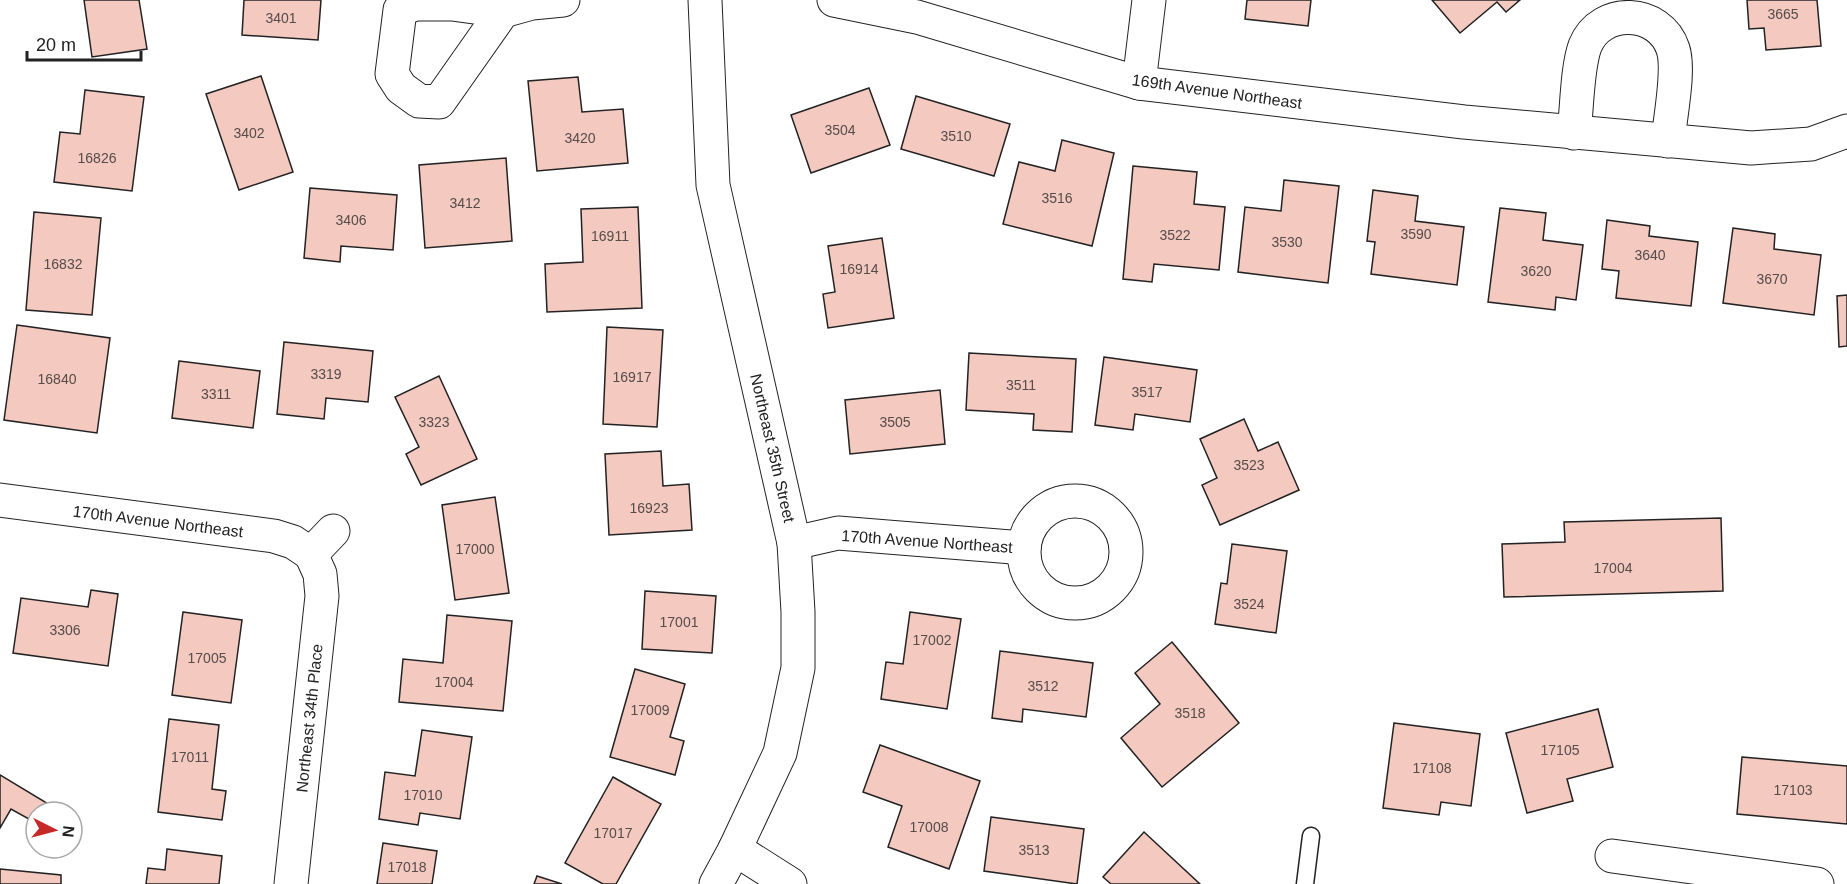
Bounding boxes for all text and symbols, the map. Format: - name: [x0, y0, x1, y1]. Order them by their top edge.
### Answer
- house number: 3665: [1767, 6, 1799, 22]
- house number: 3401: [265, 10, 297, 26]
- scale bar: [27, 24, 141, 62]
- text: 20 m: [36, 35, 76, 55]
- street label: 169th Avenue Northeast: [1131, 71, 1304, 112]
- house number: 3504: [824, 122, 856, 138]
- house number: 3402: [233, 125, 265, 141]
- house number: 3510: [940, 128, 972, 144]
- house number: 3420: [564, 130, 596, 146]
- house number: 16826: [78, 150, 117, 166]
- house number: 3516: [1041, 190, 1073, 206]
- house number: 3412: [449, 195, 481, 211]
- house number: 3406: [335, 212, 367, 228]
- house number: 3590: [1400, 226, 1432, 242]
- house number: 3522: [1159, 227, 1191, 243]
- house number: 16911: [591, 228, 629, 244]
- house number: 3530: [1271, 234, 1303, 250]
- house number: 3640: [1634, 247, 1666, 263]
- house number: 16832: [44, 256, 83, 272]
- house number: 16914: [840, 261, 879, 277]
- house number: 3620: [1520, 263, 1552, 279]
- house number: 3670: [1756, 271, 1788, 287]
- house number: 3319: [310, 366, 342, 382]
- house number: 16917: [613, 369, 652, 385]
- house number: 16840: [38, 371, 77, 387]
- street label: Northeast 35th Street: [747, 372, 798, 525]
- house number: 3511: [1006, 377, 1036, 393]
- house number: 3517: [1131, 384, 1163, 400]
- house number: 3311: [201, 386, 231, 402]
- house number: 3323: [418, 414, 450, 430]
- house number: 3505: [879, 414, 911, 430]
- house number: 3523: [1233, 457, 1265, 473]
- house number: 16923: [630, 500, 669, 516]
- street label: 170th Avenue Northeast: [72, 503, 245, 540]
- street label: 170th Avenue Northeast: [841, 527, 1014, 556]
- house number: 17000: [456, 541, 495, 557]
- house number: 17004: [1594, 560, 1633, 576]
- house number: 3524: [1233, 596, 1265, 612]
- house number: 17001: [660, 614, 699, 630]
- house number: 3306: [49, 622, 81, 638]
- house number: 17002: [913, 632, 952, 648]
- street label: Northeast 34th Place: [293, 643, 326, 793]
- house number: 17005: [188, 650, 227, 666]
- house number: 17004: [435, 674, 474, 690]
- house number: 3512: [1027, 678, 1059, 694]
- house number: 17009: [631, 702, 670, 718]
- house number: 3518: [1174, 705, 1206, 721]
- house number: 17105: [1541, 742, 1580, 758]
- house number: 17011: [171, 749, 209, 765]
- house number: 17108: [1413, 760, 1452, 776]
- house number: 17103: [1774, 782, 1813, 798]
- house number: 17010: [404, 787, 443, 803]
- north arrow: [24, 800, 84, 860]
- house number: 17008: [910, 819, 949, 835]
- text: N: [59, 825, 77, 838]
- house number: 17017: [594, 825, 633, 841]
- house number: 3513: [1018, 842, 1050, 858]
- house number: 17018: [388, 859, 427, 875]

